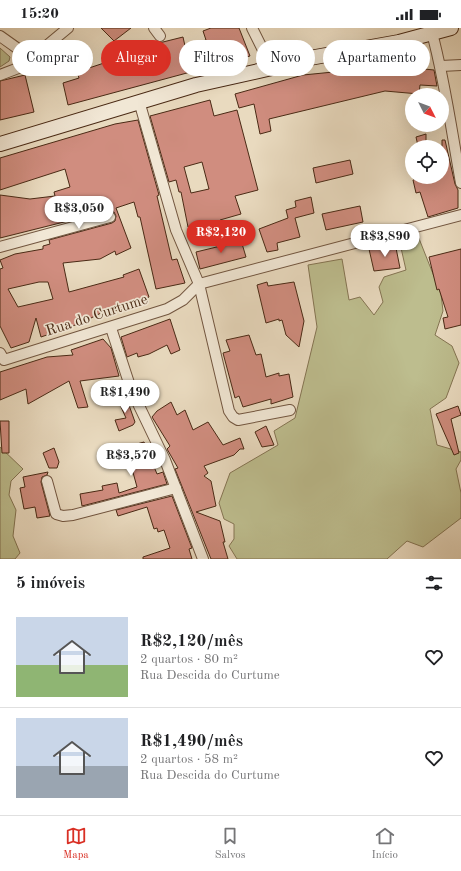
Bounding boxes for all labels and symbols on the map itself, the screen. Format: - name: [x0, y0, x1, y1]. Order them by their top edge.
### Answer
- north arrow: [405, 88, 449, 132]
- pin: R$3,050: [42, 196, 116, 230]
- pin: R$2,120: [184, 220, 258, 254]
- pin: R$3,890: [348, 224, 422, 258]
- street label: Rua do Curtume: [44, 292, 150, 340]
- pin: R$1,490: [88, 380, 162, 414]
- pin: R$3,570: [94, 443, 168, 477]

